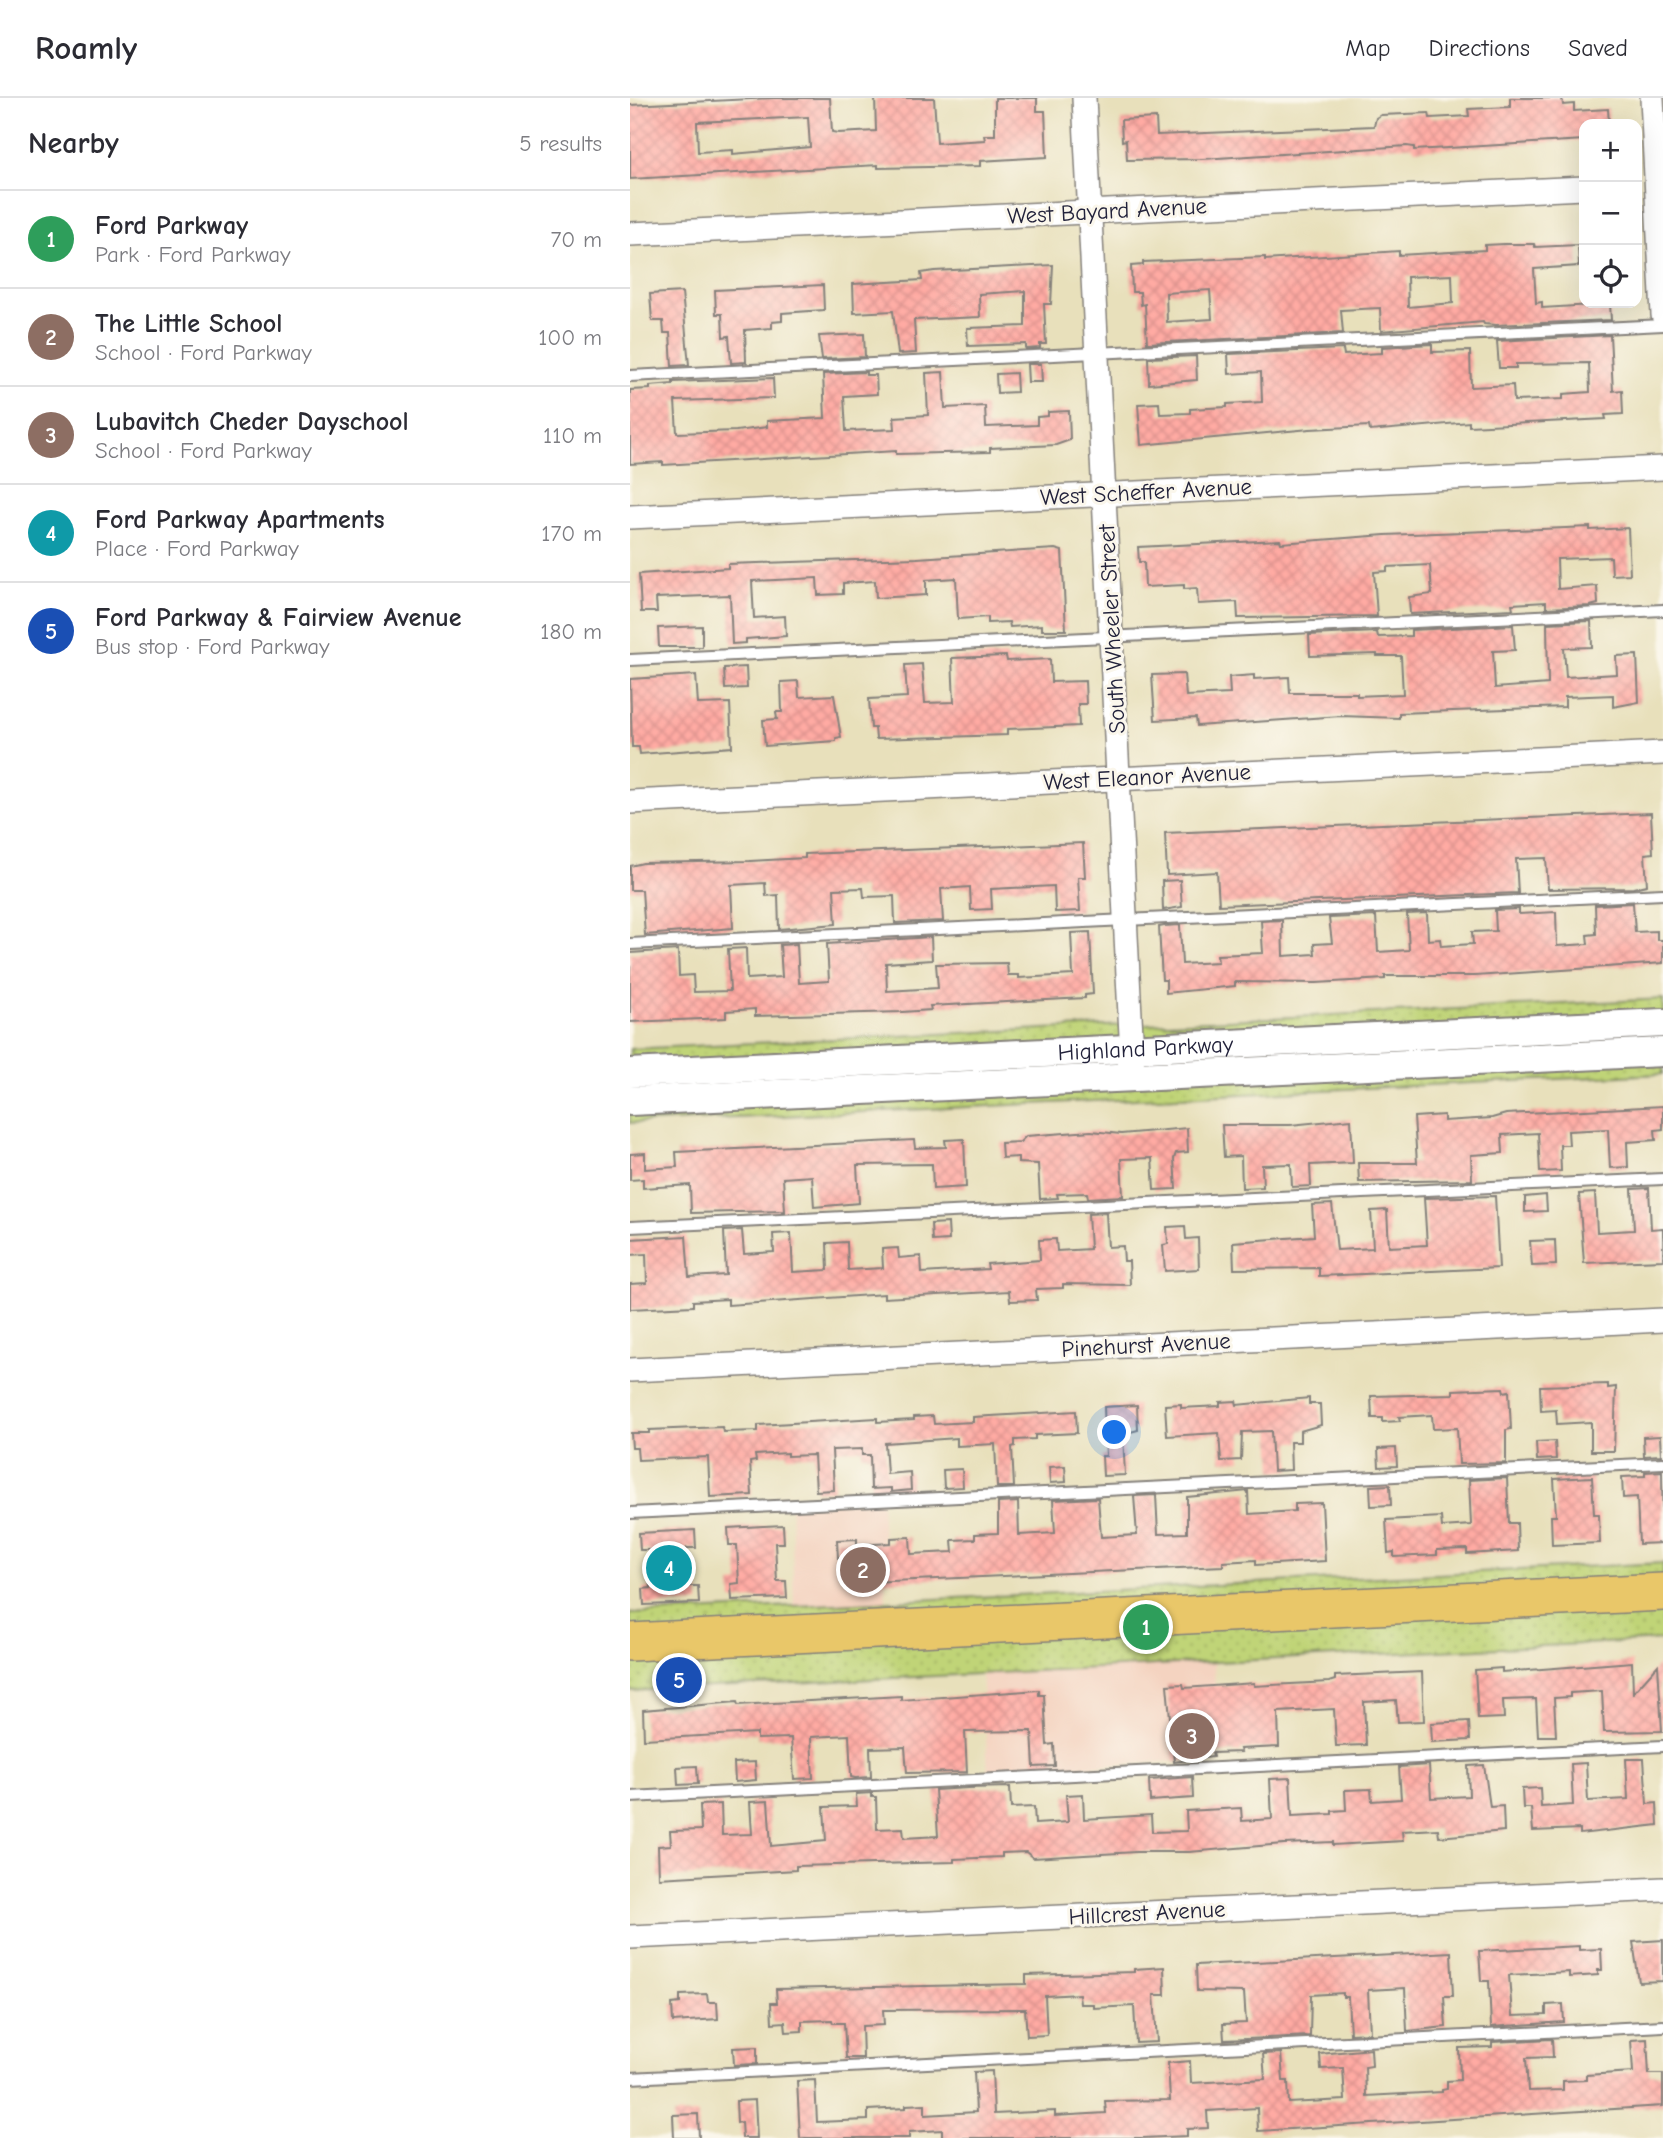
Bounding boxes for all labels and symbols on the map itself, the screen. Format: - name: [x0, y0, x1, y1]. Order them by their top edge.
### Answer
- street label: West Bayard Avenue: [1006, 192, 1208, 230]
- street label: West Scheffer Avenue: [1039, 473, 1253, 511]
- street label: South Wheeler Street: [1093, 522, 1131, 734]
- street label: West Eleanor Avenue: [1043, 758, 1251, 796]
- street label: Highland Parkway: [1057, 1030, 1234, 1066]
- street label: Pinehurst Avenue: [1061, 1327, 1231, 1363]
- your location: [1097, 1415, 1131, 1449]
- pin: 4: [646, 1542, 692, 1594]
- pin: 2: [840, 1544, 886, 1596]
- pin: 1: [1123, 1601, 1169, 1653]
- pin: 5: [656, 1654, 702, 1706]
- pin: 3: [1169, 1710, 1215, 1762]
- street label: Hillcrest Avenue: [1068, 1895, 1226, 1931]

